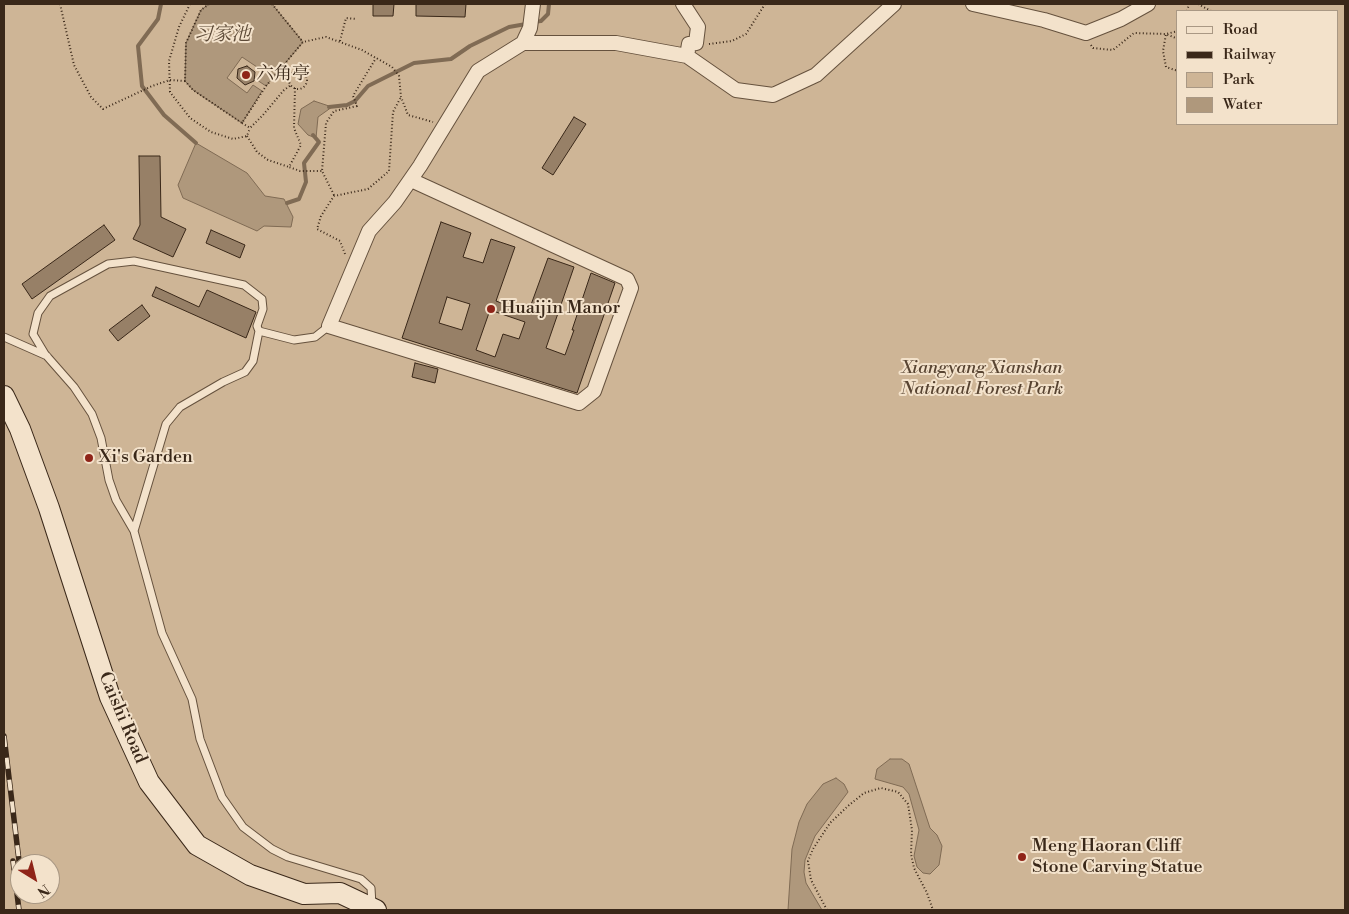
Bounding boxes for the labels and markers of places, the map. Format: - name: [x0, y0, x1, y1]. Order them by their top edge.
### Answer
- place label: 六角亭: [256, 64, 310, 86]
- marker: 六角亭: [240, 69, 252, 81]
- place label: Huaijin Manor: [501, 298, 620, 320]
- marker: Huaijin Manor: [485, 303, 497, 315]
- place label: Xi's Garden: [99, 447, 193, 469]
- marker: Xi's Garden: [83, 452, 95, 464]
- place label: Meng Haoran Cliff Stone Carving Statue: [1032, 836, 1203, 879]
- marker: Meng Haoran Cliff Stone Carving Statue: [1016, 851, 1028, 863]

